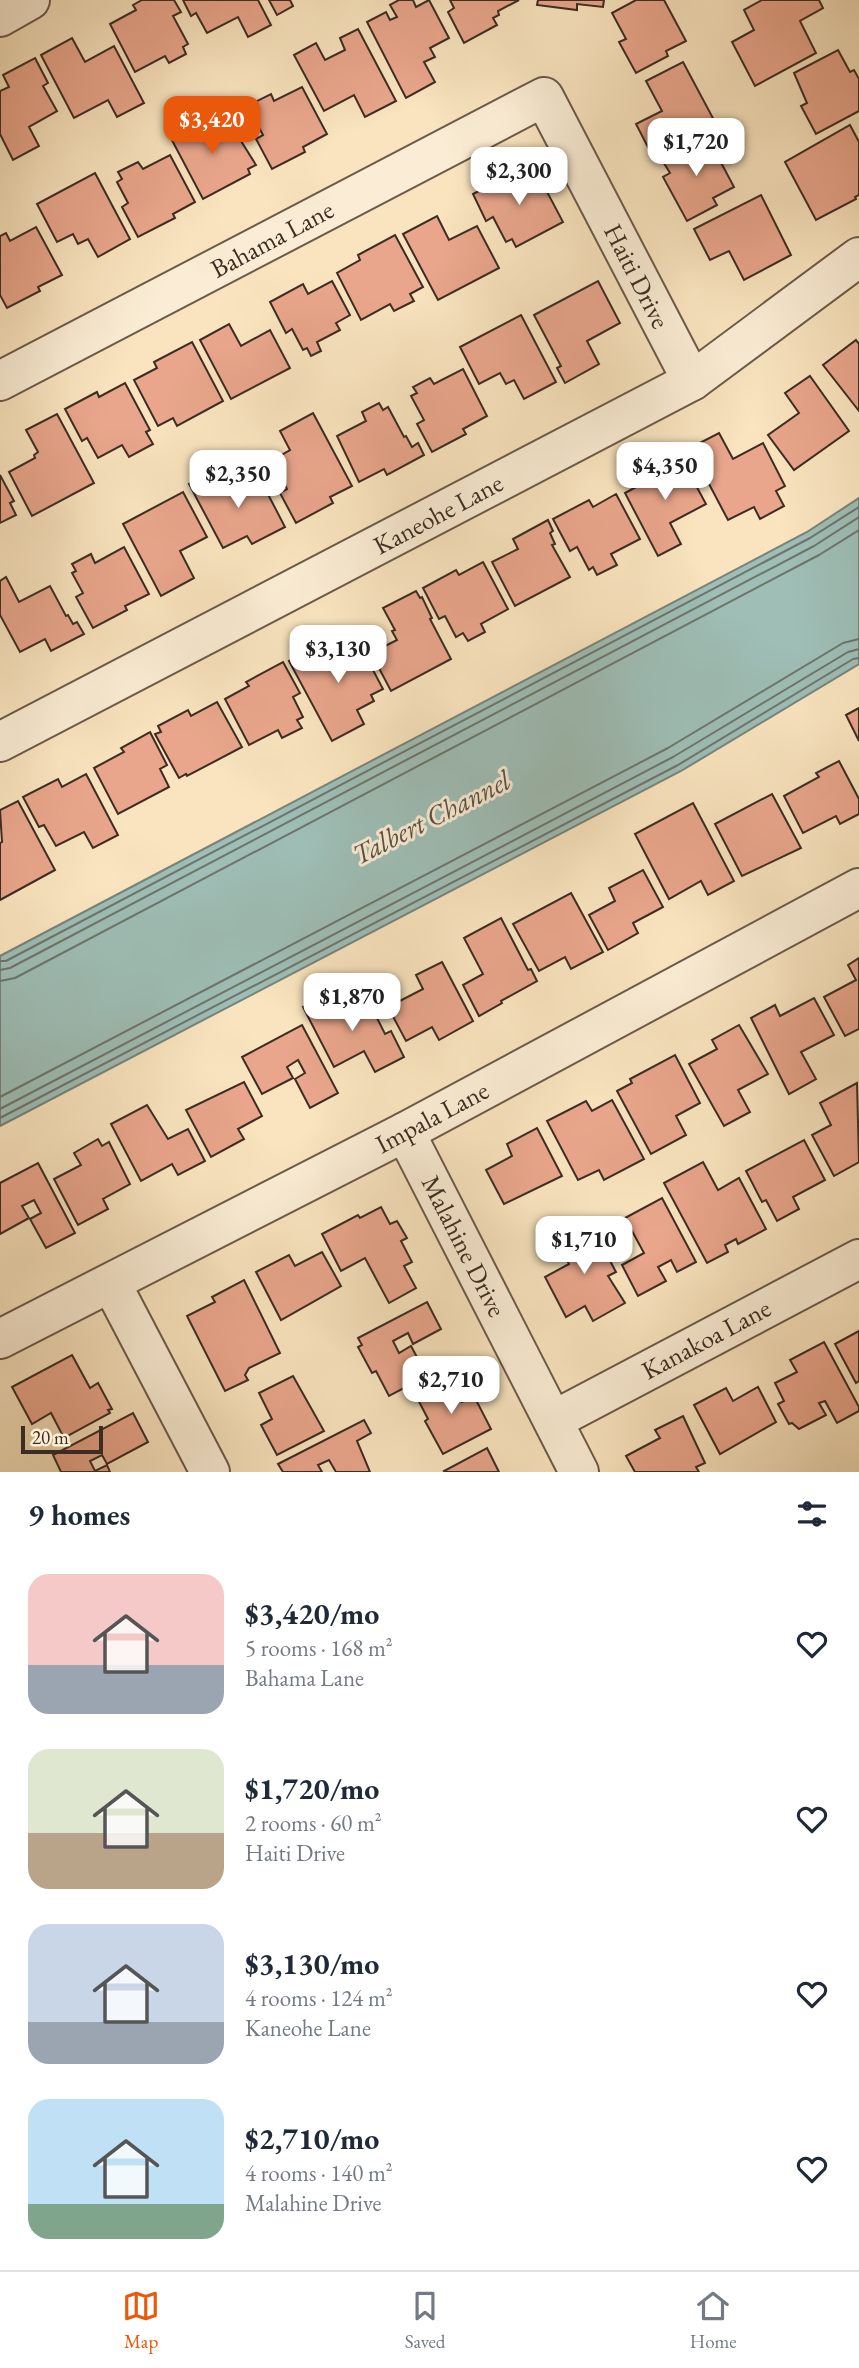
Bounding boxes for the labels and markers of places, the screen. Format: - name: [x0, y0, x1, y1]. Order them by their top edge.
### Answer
- pin: $3,420: [155, 96, 269, 156]
- pin: $1,720: [639, 118, 753, 178]
- pin: $2,300: [462, 148, 576, 207]
- pin: $4,350: [608, 442, 722, 502]
- pin: $2,350: [181, 450, 295, 510]
- pin: $3,130: [281, 626, 395, 685]
- pin: $1,870: [295, 974, 409, 1033]
- pin: $1,710: [527, 1216, 641, 1276]
- pin: $2,710: [394, 1356, 508, 1416]

